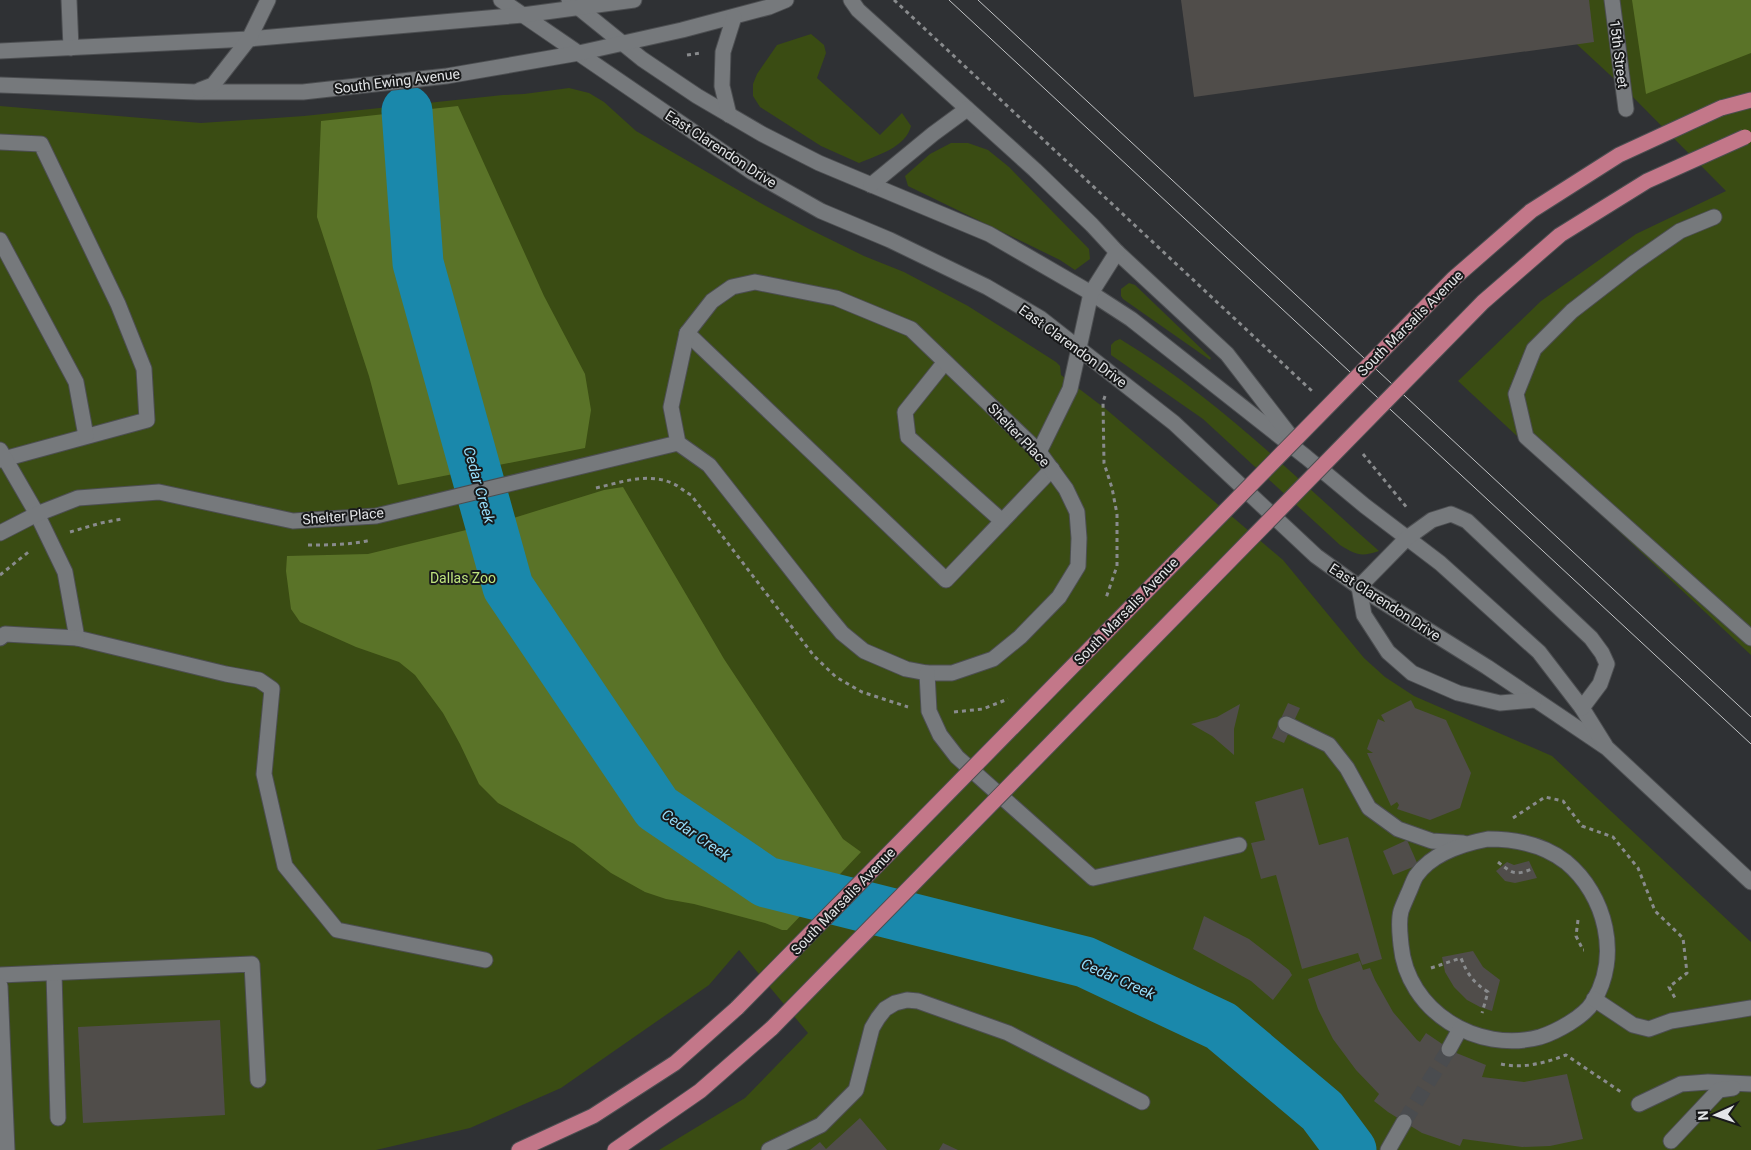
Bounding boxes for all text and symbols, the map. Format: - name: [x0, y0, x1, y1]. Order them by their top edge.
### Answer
- street label: 15th Street: [1607, 19, 1631, 89]
- street label: South Ewing Avenue: [333, 65, 461, 97]
- street label: East Clarendon Drive: [662, 107, 780, 191]
- street label: South Marsalis Avenue: [1354, 267, 1466, 379]
- street label: East Clarendon Drive: [1016, 302, 1130, 390]
- street label: Shelter Place: [985, 400, 1053, 470]
- water label: Cedar Creek: [459, 445, 499, 526]
- street label: Shelter Place: [302, 504, 384, 528]
- street label: South Marsalis Avenue: [1071, 554, 1181, 668]
- street label: East Clarendon Drive: [1326, 560, 1444, 644]
- park label: Dallas Zoo: [430, 570, 496, 586]
- water label: Cedar Creek: [658, 805, 734, 865]
- street label: South Marsalis Avenue: [788, 844, 898, 958]
- water label: Cedar Creek: [1078, 955, 1158, 1004]
- north arrow: [1691, 1090, 1741, 1140]
- text: N: [1695, 1110, 1711, 1121]

